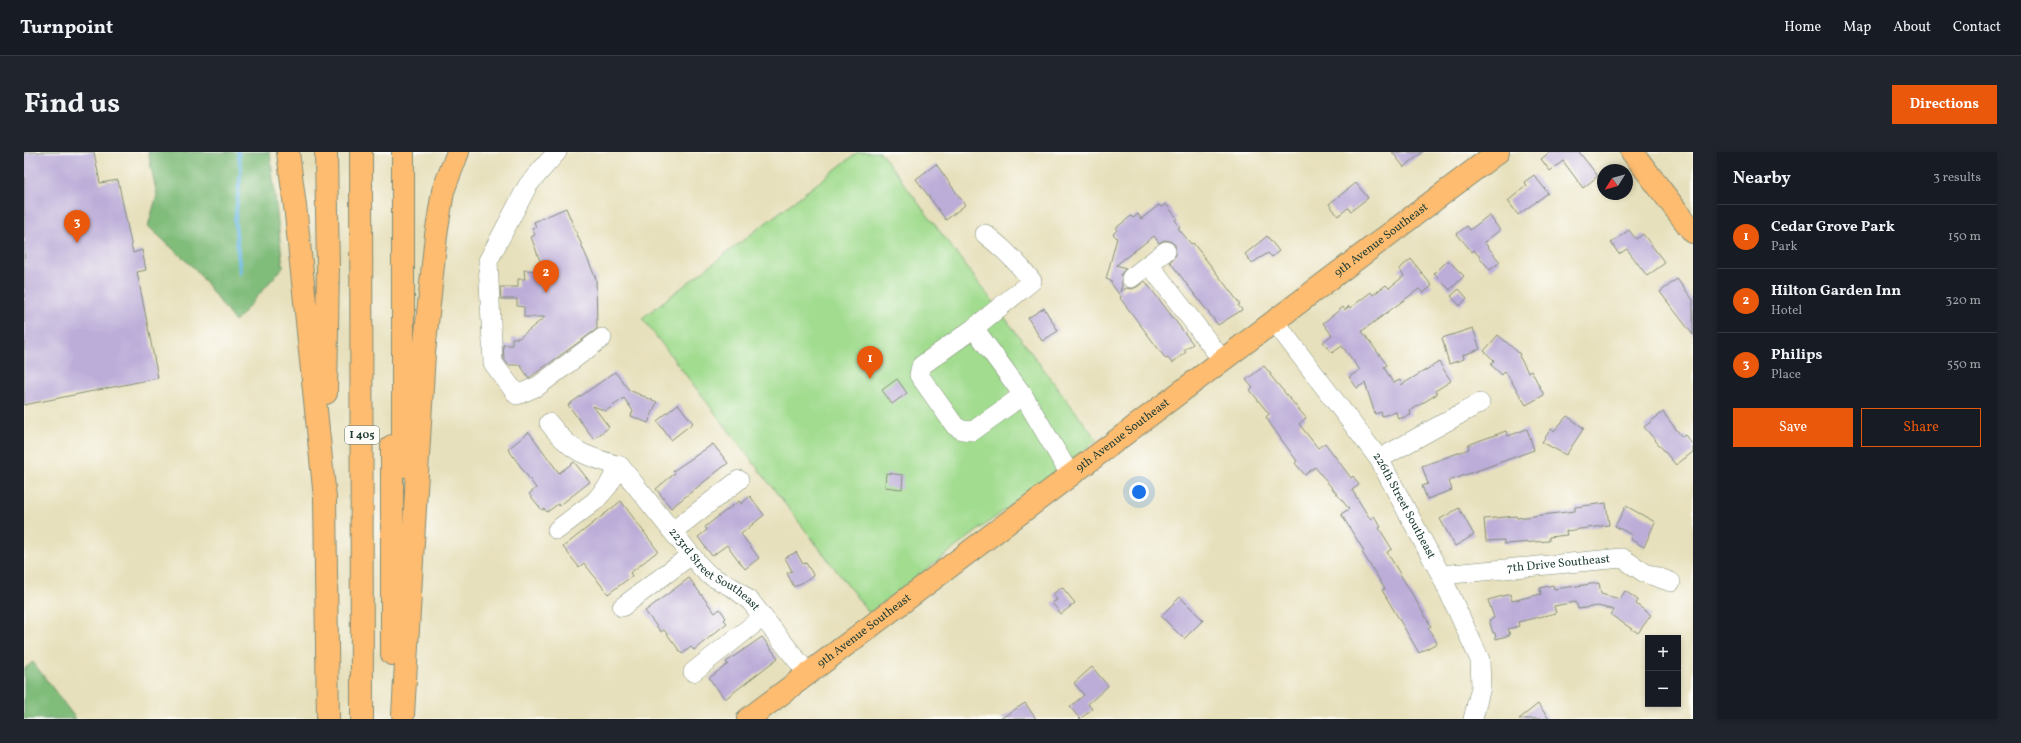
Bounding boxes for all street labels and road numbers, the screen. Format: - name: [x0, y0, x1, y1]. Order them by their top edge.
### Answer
- street label: 9th Avenue Southeast: [1331, 199, 1432, 281]
- street label: 9th Avenue Southeast: [1073, 395, 1173, 476]
- road number: I 405: [345, 426, 379, 444]
- street label: 226th Street Southeast: [1369, 449, 1439, 562]
- street label: 223rd Street Southeast: [665, 525, 763, 614]
- street label: 7th Drive Southeast: [1506, 551, 1611, 577]
- street label: 9th Avenue Southeast: [814, 590, 915, 672]

